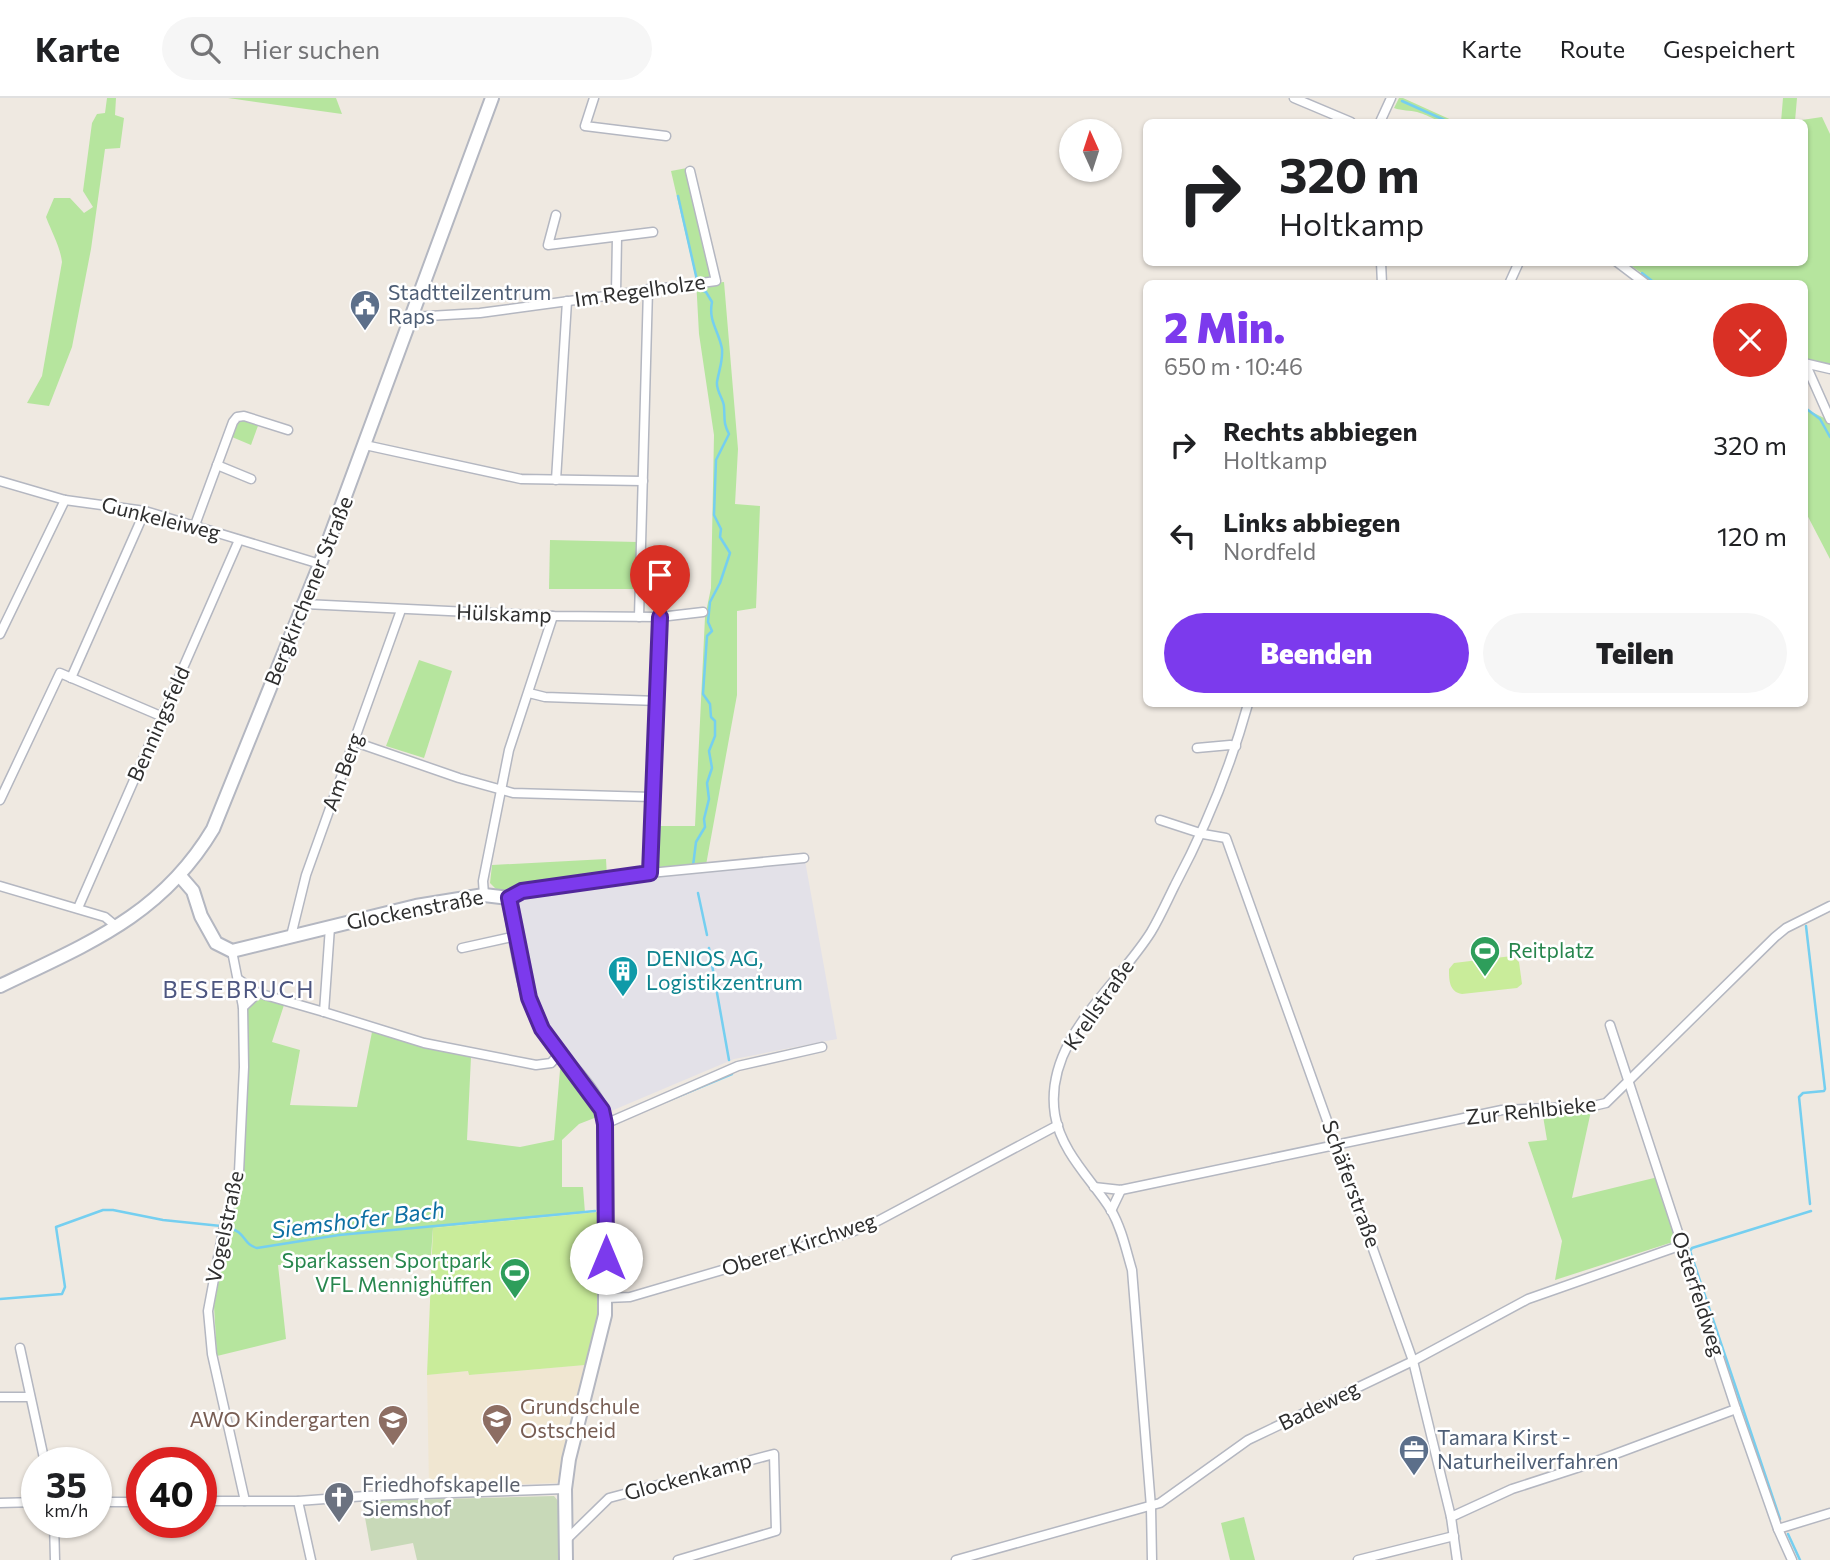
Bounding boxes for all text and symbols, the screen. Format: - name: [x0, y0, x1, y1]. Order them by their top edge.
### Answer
- search box: [162, 17, 652, 80]
- text: Karte: [35, 28, 120, 69]
- icon: search: [186, 29, 224, 67]
- text: Hier suchen: [242, 33, 380, 64]
- text: Karte: [1461, 34, 1522, 63]
- text: Route: [1560, 34, 1625, 63]
- text: Gespeichert: [1663, 34, 1795, 63]
- north arrow: [1059, 119, 1122, 182]
- map controls: [1059, 119, 1122, 182]
- text: 320 m: [1279, 143, 1420, 203]
- icon: right: [1164, 147, 1255, 238]
- text: Holtkamp: [1279, 203, 1424, 243]
- street label: Im Regelholze: [573, 268, 707, 311]
- place label: Stadtteilzentrum Raps: [388, 279, 551, 328]
- public building icon: Stadtteilzentrum Raps: [348, 288, 382, 332]
- text: 2 Min.: [1164, 300, 1285, 352]
- button: close: [1713, 303, 1787, 377]
- text: 650 m · 10:46: [1164, 352, 1303, 380]
- text: Rechts abbiegen: [1223, 415, 1418, 446]
- icon: right: [1164, 426, 1202, 464]
- text: 320 m: [1713, 429, 1787, 460]
- text: Holtkamp: [1223, 446, 1327, 474]
- street label: Gunkeleiweg: [99, 491, 223, 544]
- street label: Bergkirchener Straße: [258, 492, 357, 689]
- text: Links abbiegen: [1223, 506, 1401, 537]
- icon: left: [1164, 517, 1202, 555]
- text: 120 m: [1717, 520, 1787, 551]
- text: Nordfeld: [1223, 537, 1316, 565]
- pin: [630, 545, 690, 617]
- icon: arrive: [641, 556, 679, 594]
- street label: Hülskamp: [456, 598, 552, 627]
- button: Beenden: [1164, 613, 1469, 693]
- button: Teilen: [1483, 613, 1787, 693]
- street label: Benningsfeld: [121, 662, 194, 785]
- street label: Am Berg: [316, 729, 367, 814]
- street label: Glockenstraße: [344, 883, 485, 934]
- sports icon: Reitplatz: [1468, 934, 1502, 978]
- place label: Reitplatz: [1508, 937, 1594, 962]
- place label: DENIOS AG, Logistikzentrum: [646, 945, 803, 994]
- building icon: DENIOS AG, Logistikzentrum: [606, 954, 640, 998]
- street label: Krellstraße: [1057, 954, 1138, 1054]
- district label: BESEBRUCH: [162, 975, 316, 1003]
- street label: Zur Rehlbieke: [1464, 1090, 1597, 1129]
- street label: Schäferstraße: [1318, 1116, 1387, 1251]
- street label: Vogelstraße: [199, 1168, 248, 1285]
- water label: Siemshofer Bach: [270, 1194, 446, 1244]
- street label: Oberer Kirchweg: [718, 1207, 879, 1280]
- position arrow: [569, 1221, 643, 1295]
- street label: Osterfeldweg: [1667, 1228, 1731, 1359]
- place label: Sparkassen Sportpark VFL Mennighüffen: [282, 1247, 492, 1296]
- sports icon: Sparkassen Sportpark VFL Mennighüffen: [498, 1256, 532, 1300]
- street label: Badeweg: [1274, 1374, 1363, 1435]
- place label: Grundschule Ostscheid: [520, 1393, 640, 1442]
- school or university icon: Grundschule Ostscheid: [480, 1402, 514, 1446]
- school or university icon: AWO Kindergarten: [376, 1403, 410, 1447]
- place label: AWO Kindergarten: [190, 1406, 370, 1431]
- place label: Tamara Kirst - Naturheilverfahren: [1437, 1424, 1619, 1473]
- office icon: Tamara Kirst - Naturheilverfahren: [1397, 1433, 1431, 1477]
- speed limit sign: 40: [126, 1447, 217, 1538]
- street label: Glockenkamp: [621, 1447, 754, 1505]
- text: 35: [46, 1462, 87, 1505]
- place label: Friedhofskapelle Siemshof: [362, 1471, 520, 1520]
- church icon: Friedhofskapelle Siemshof: [322, 1480, 356, 1524]
- text: km/h: [45, 1499, 88, 1521]

